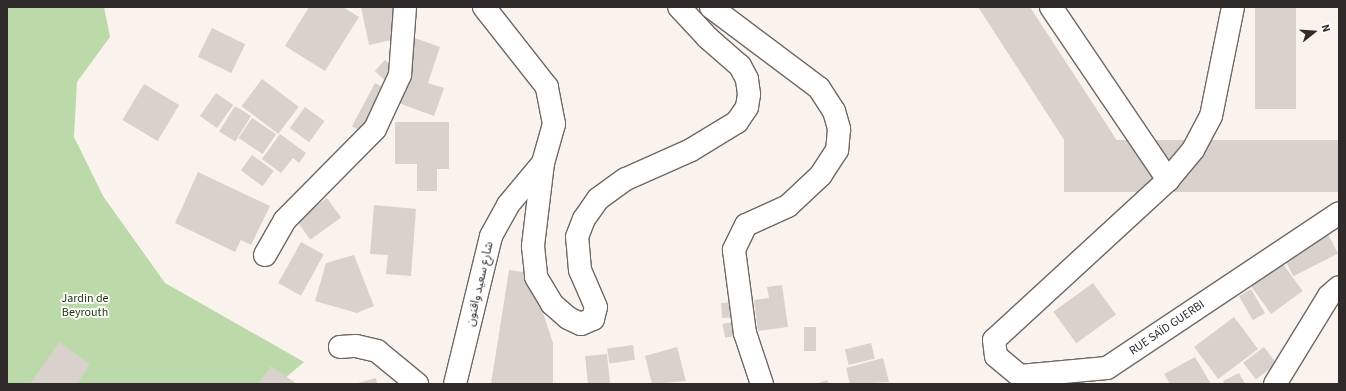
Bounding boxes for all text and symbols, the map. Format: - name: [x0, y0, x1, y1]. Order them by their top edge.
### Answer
- north arrow: [1294, 12, 1334, 52]
- text: N: [1318, 23, 1334, 34]
- street label: شارع سعيد واقنون: [463, 240, 497, 328]
- park label: Jardin de Beyrouth: [61, 292, 109, 320]
- street label: RUE SAÏD GUERBI: [1127, 298, 1207, 358]

